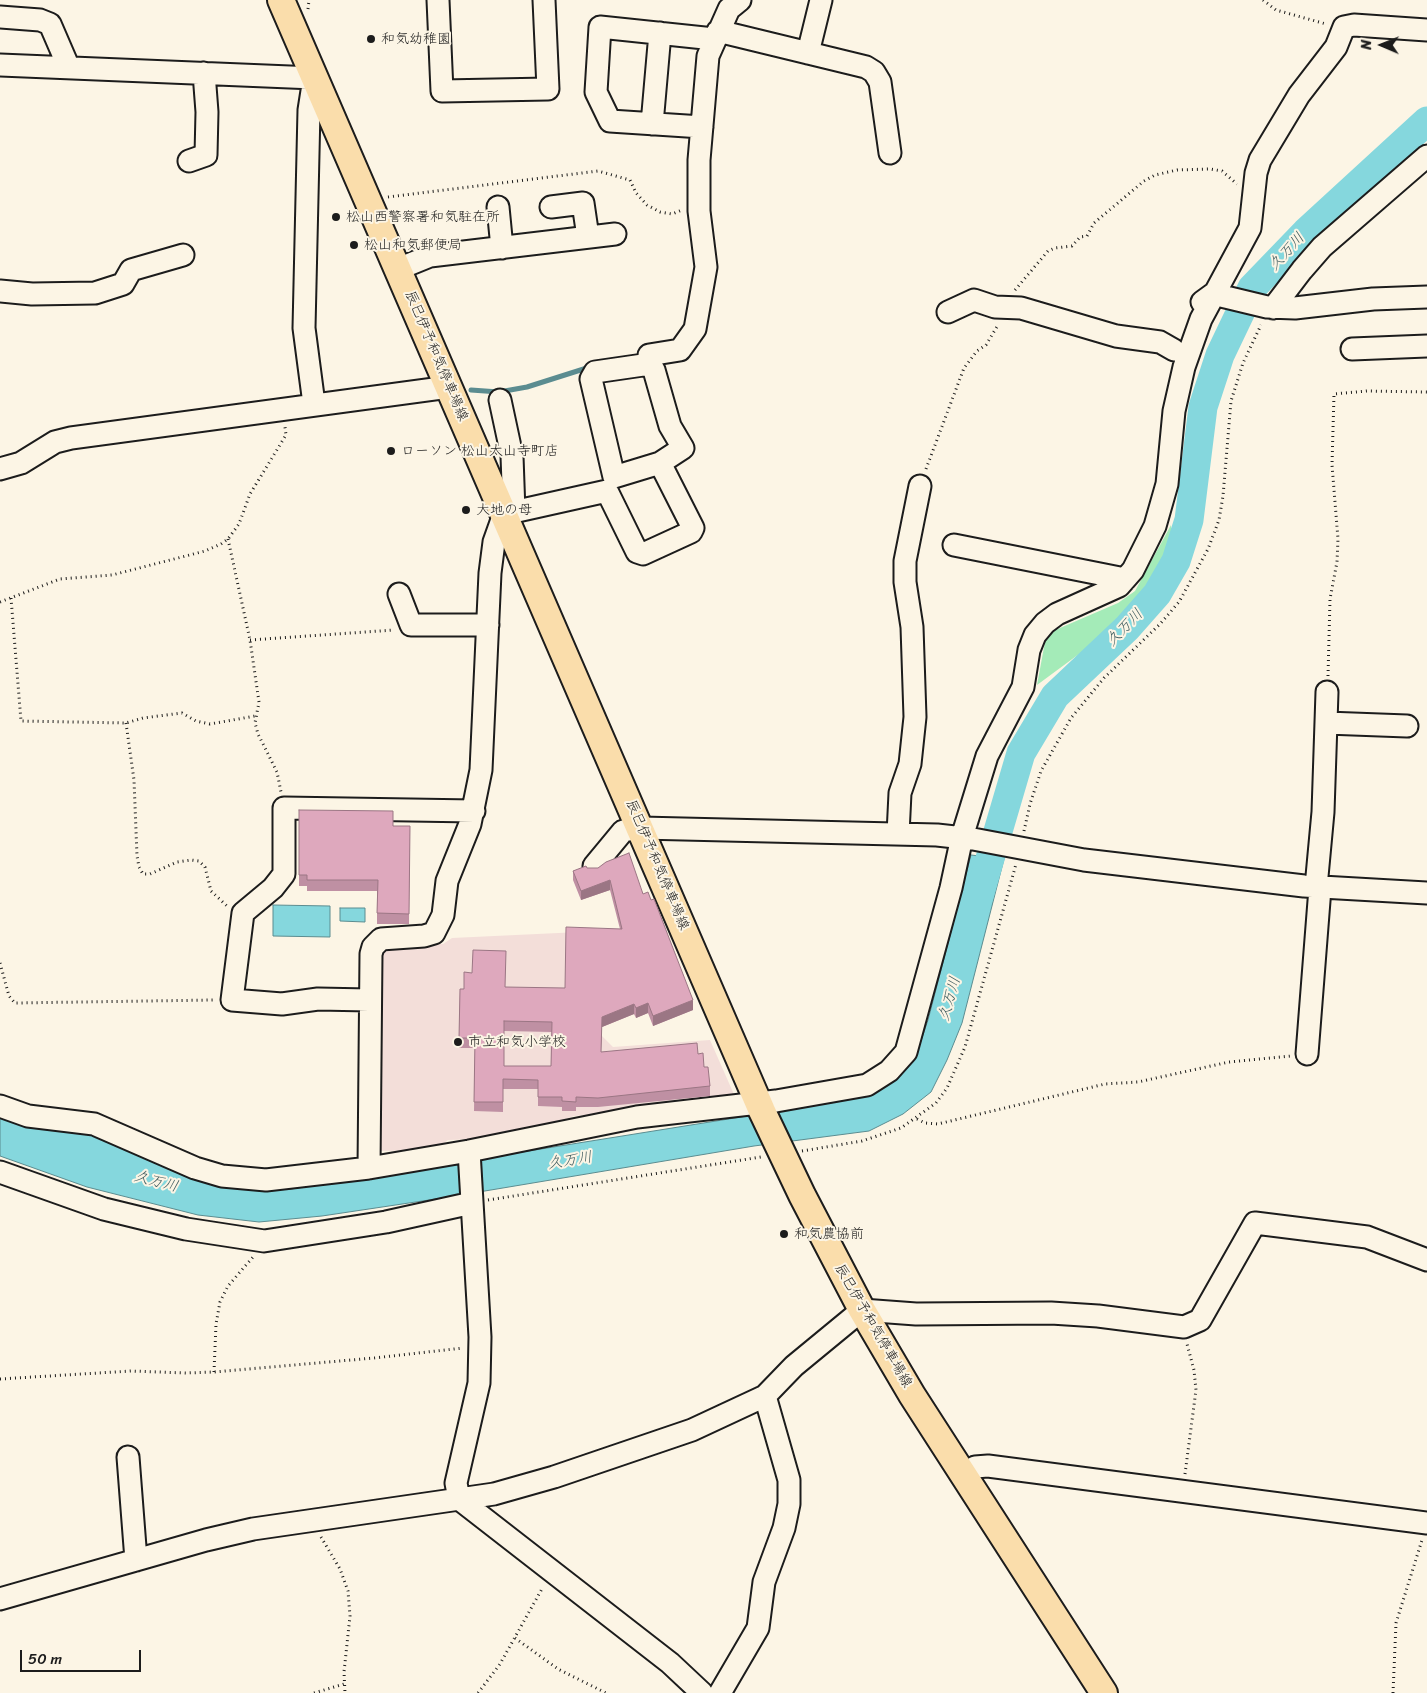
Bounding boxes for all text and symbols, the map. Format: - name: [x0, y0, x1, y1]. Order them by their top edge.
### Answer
- north arrow: [1357, 20, 1407, 70]
- place label: 和気幼稚園: [381, 31, 451, 47]
- marker: 和気幼稚園: [365, 33, 377, 45]
- text: N: [1354, 40, 1379, 50]
- place label: 松山西警察署和気駐在所: [346, 209, 500, 225]
- marker: 松山西警察署和気駐在所: [330, 211, 342, 223]
- water label: 久万川: [1265, 229, 1309, 275]
- place label: 松山和気郵便局: [364, 237, 462, 253]
- marker: 松山和気郵便局: [348, 239, 360, 251]
- street label: 辰巳伊予和気停車場線: [401, 288, 471, 424]
- place label: ローソン 松山太山寺町店: [401, 443, 559, 459]
- marker: ローソン 松山太山寺町店: [385, 445, 397, 457]
- place label: 大地の母: [476, 502, 532, 518]
- marker: 大地の母: [460, 504, 472, 516]
- water label: 久万川: [1103, 606, 1147, 650]
- street label: 辰巳伊予和気停車場線: [622, 797, 692, 933]
- water label: 久万川: [935, 975, 965, 1023]
- place label: 市立和気小学校: [468, 1034, 566, 1050]
- marker: 市立和気小学校: [452, 1036, 464, 1048]
- water label: 久万川: [546, 1149, 594, 1173]
- water label: 久万川: [132, 1167, 180, 1197]
- place label: 和気農協前: [794, 1226, 864, 1242]
- marker: 和気農協前: [778, 1228, 790, 1240]
- street label: 辰巳伊予和気停車場線: [831, 1261, 915, 1391]
- scale bar: [22, 1640, 144, 1672]
- text: 50 m: [28, 1646, 62, 1672]

